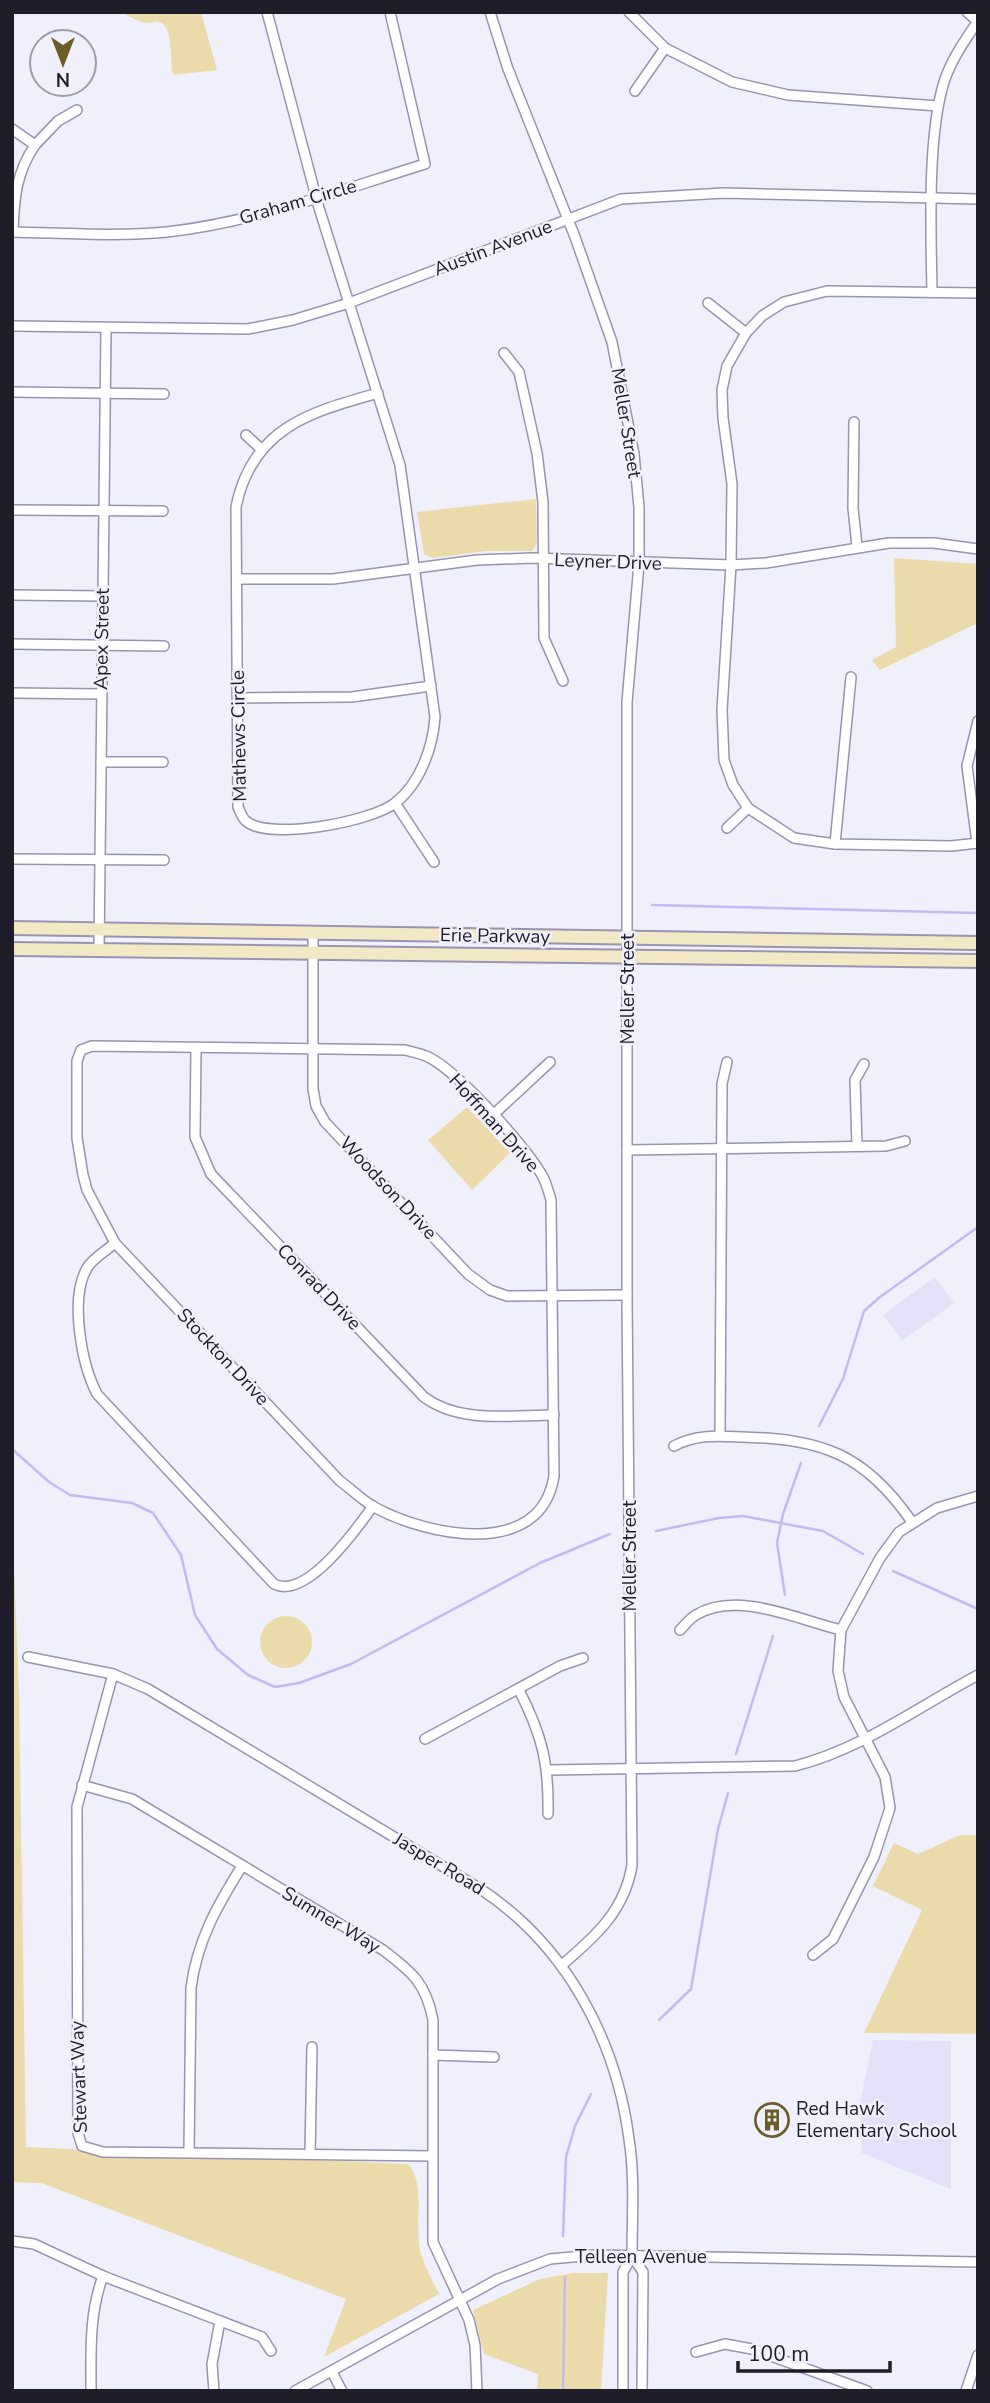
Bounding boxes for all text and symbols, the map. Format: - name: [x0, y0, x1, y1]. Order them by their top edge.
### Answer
- north arrow: [28, 28, 98, 98]
- text: N: [56, 66, 70, 92]
- street label: Graham Circle: [236, 173, 360, 231]
- street label: Austin Avenue: [430, 213, 556, 283]
- street label: Meller Street: [604, 366, 648, 480]
- street label: Leyner Drive: [554, 547, 662, 577]
- street label: Apex Street: [88, 588, 116, 690]
- street label: Mathews Circle: [225, 670, 253, 802]
- street label: Erie Parkway: [440, 922, 551, 950]
- street label: Meller Street: [615, 933, 641, 1045]
- street label: Hoffman Drive: [443, 1068, 545, 1178]
- street label: Woodson Drive: [333, 1131, 443, 1245]
- street label: Conrad Drive: [271, 1238, 367, 1336]
- street label: Stockton Drive: [171, 1303, 275, 1411]
- street label: Meller Street: [617, 1500, 643, 1612]
- street label: Jasper Road: [388, 1826, 490, 1902]
- street label: Sumner Way: [277, 1880, 385, 1960]
- street label: Stewart Way: [64, 2020, 94, 2134]
- place label: Red Hawk Elementary School: [796, 2096, 957, 2144]
- building icon: Red Hawk Elementary School: [753, 2101, 791, 2139]
- street label: Telleen Avenue: [575, 2244, 707, 2270]
- scale bar: [738, 2330, 890, 2374]
- text: 100 m: [748, 2340, 809, 2368]

